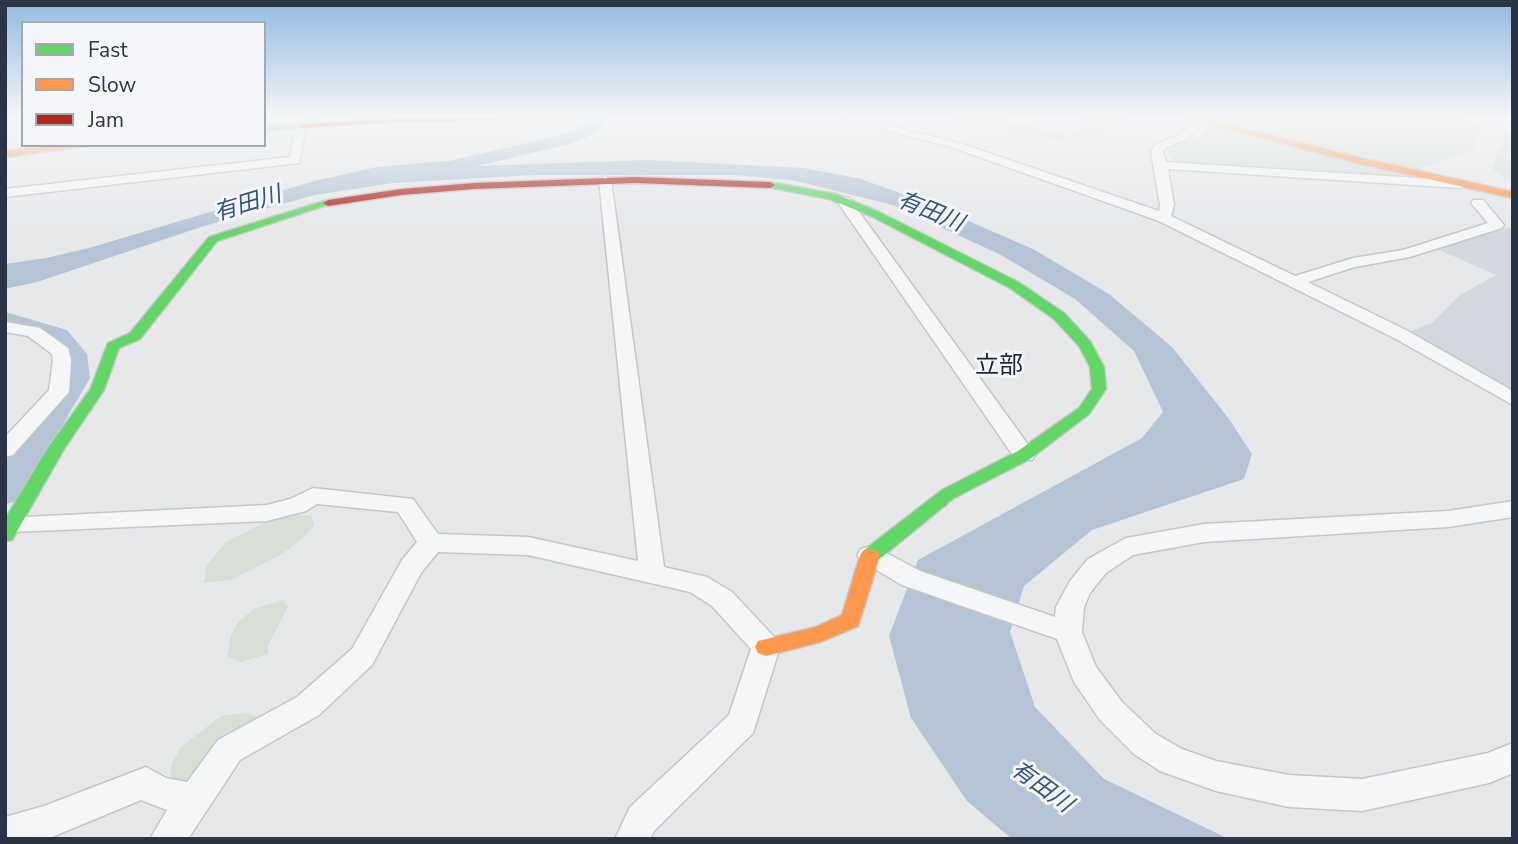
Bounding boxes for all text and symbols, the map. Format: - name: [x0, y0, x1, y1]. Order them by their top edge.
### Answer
- legend: [21, 21, 266, 147]
- text: Fast: [88, 36, 128, 64]
- text: Slow: [88, 71, 136, 99]
- text: Jam: [88, 106, 124, 134]
- water label: 有田川: [211, 182, 285, 228]
- water label: 有田川: [893, 187, 967, 239]
- district label: 立部: [975, 353, 1023, 381]
- water label: 有田川: [1005, 757, 1077, 819]

